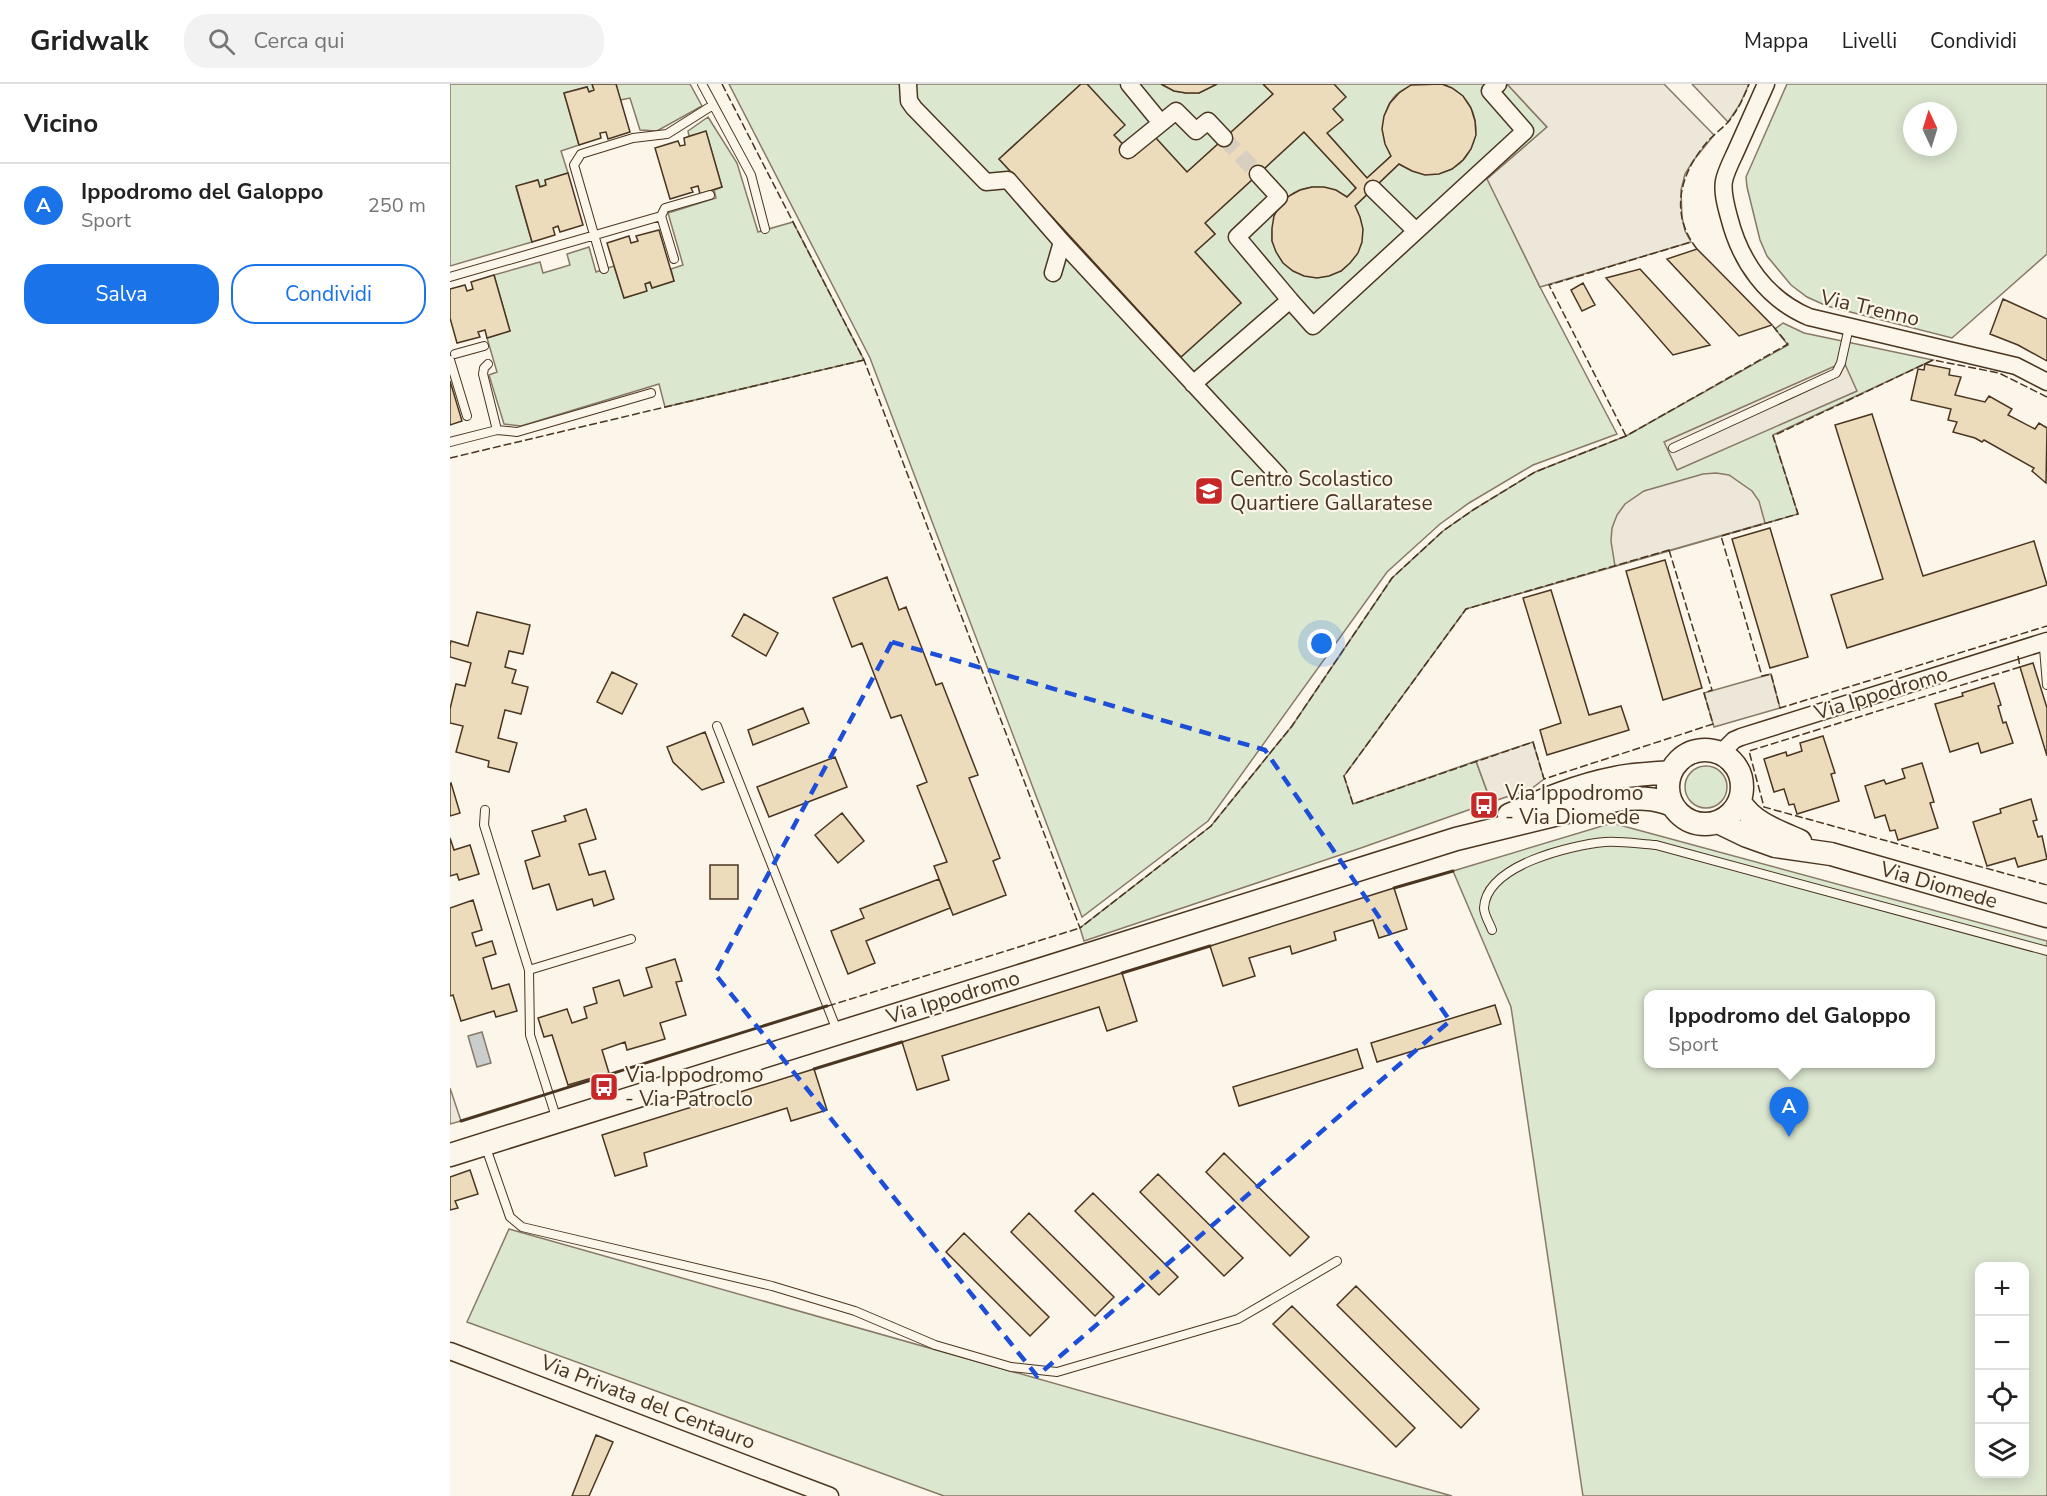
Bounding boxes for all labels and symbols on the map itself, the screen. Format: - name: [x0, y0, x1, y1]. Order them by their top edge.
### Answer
- north arrow: [1903, 102, 1957, 156]
- street label: Via Trenno: [1817, 283, 1922, 333]
- place label: Centro Scolastico Quartiere Gallaratese: [1230, 465, 1433, 517]
- school or university icon: Centro Scolastico Quartiere Gallaratese: [1193, 475, 1225, 507]
- your location: [1307, 629, 1336, 658]
- street label: Via Ippodromo: [1810, 659, 1951, 727]
- place label: Via Ippodromo - Via Diomede: [1504, 779, 1643, 831]
- bus stop icon: Via Ippodromo - Via Diomede: [1468, 789, 1500, 821]
- street label: Via Diomede: [1876, 855, 2001, 915]
- street label: Via Ippodromo: [882, 963, 1023, 1031]
- place label: Via Ippodromo - Via Patroclo: [624, 1061, 763, 1113]
- bus stop icon: Via Ippodromo - Via Patroclo: [588, 1071, 620, 1103]
- pin: A: [1770, 1088, 1808, 1137]
- street label: Via Privata del Centauro: [536, 1348, 759, 1456]

